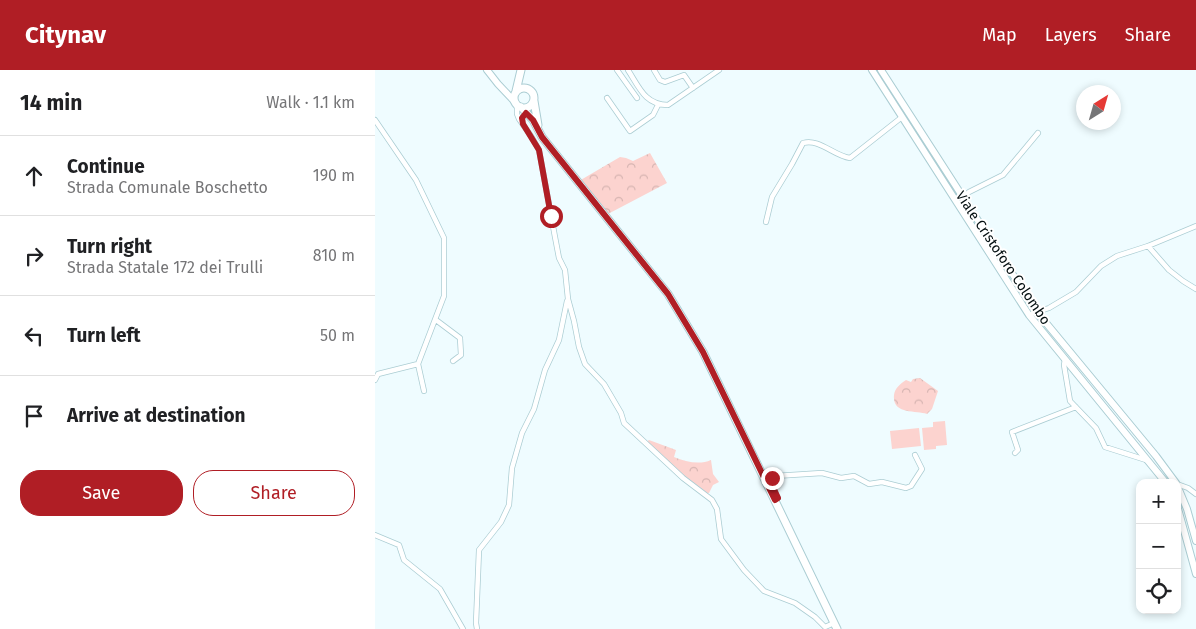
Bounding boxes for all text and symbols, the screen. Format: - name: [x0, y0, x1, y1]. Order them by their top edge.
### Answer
- text: Citynav: [25, 21, 106, 49]
- text: Map: [982, 24, 1017, 46]
- text: Layers: [1045, 24, 1097, 46]
- text: Share: [1125, 24, 1171, 46]
- north arrow: [1076, 85, 1121, 130]
- text: 14 min: [20, 90, 82, 116]
- text: Walk · 1.1 km: [266, 93, 355, 112]
- text: Continue: [67, 155, 145, 178]
- icon: ahead: [20, 162, 48, 190]
- text: 190 m: [313, 166, 355, 185]
- text: Strada Comunale Boschetto: [67, 178, 268, 197]
- street label: Viale Cristoforo Colombo: [952, 188, 1054, 328]
- route start: [540, 205, 563, 228]
- text: Turn right: [67, 235, 152, 258]
- icon: right: [20, 242, 48, 270]
- text: 810 m: [313, 246, 355, 265]
- text: Strada Statale 172 dei Trulli: [67, 258, 263, 277]
- icon: left: [20, 322, 48, 350]
- text: Turn left: [67, 324, 141, 347]
- text: 50 m: [320, 326, 355, 345]
- icon: arrive: [20, 402, 48, 430]
- text: Arrive at destination: [67, 404, 246, 427]
- route end: [761, 467, 784, 490]
- button: Save: [20, 470, 183, 516]
- button: Share: [193, 470, 355, 516]
- map controls: [1136, 479, 1181, 614]
- button: +: [1136, 479, 1181, 524]
- button: −: [1136, 524, 1181, 569]
- button: locate: [1136, 569, 1181, 614]

